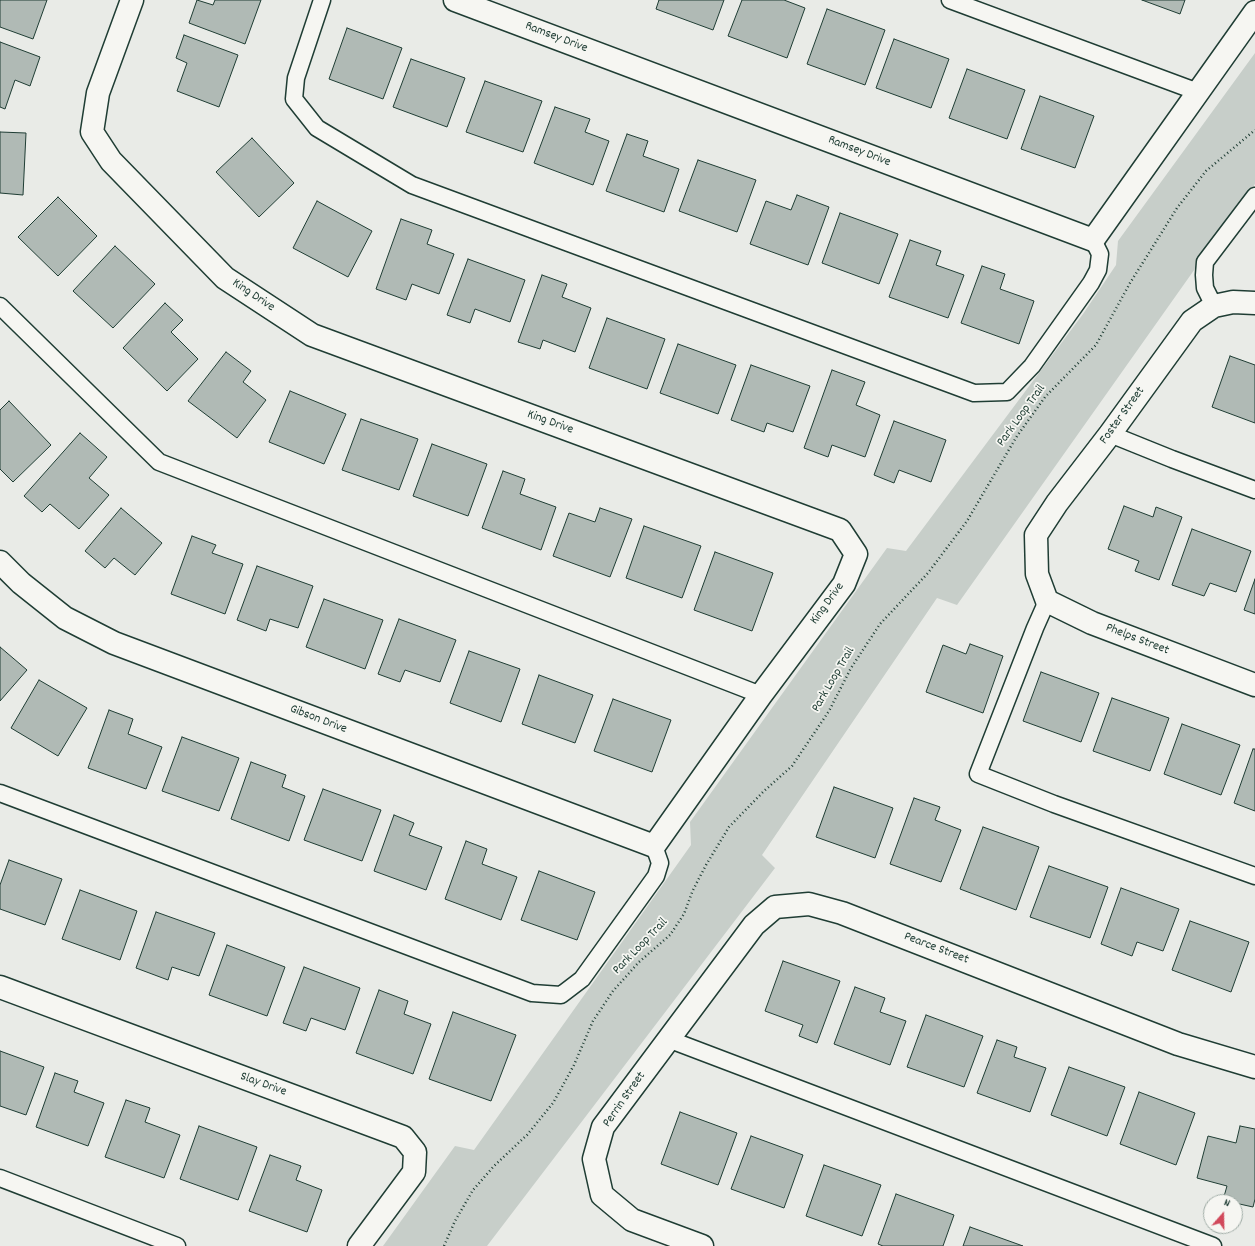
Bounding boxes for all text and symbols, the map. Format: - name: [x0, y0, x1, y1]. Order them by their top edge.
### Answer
- street label: Ramsey Drive: [522, 19, 590, 57]
- street label: Ramsey Drive: [825, 133, 893, 171]
- street label: King Drive: [229, 276, 277, 316]
- street label: Park Loop Trail: [994, 382, 1050, 450]
- street label: Foster Street: [1097, 384, 1149, 448]
- street label: King Drive: [525, 407, 575, 439]
- street label: King Drive: [808, 580, 848, 628]
- street label: Phelps Street: [1103, 621, 1171, 659]
- street label: Park Loop Trail: [809, 645, 859, 715]
- street label: Gibson Drive: [287, 702, 349, 738]
- street label: Park Loop Trail: [610, 915, 672, 979]
- street label: Pearce Street: [901, 930, 971, 968]
- street label: Slay Drive: [238, 1069, 288, 1101]
- street label: Perrin Street: [600, 1069, 650, 1131]
- north arrow: [1203, 1194, 1243, 1234]
- text: N: [1221, 1195, 1232, 1212]

